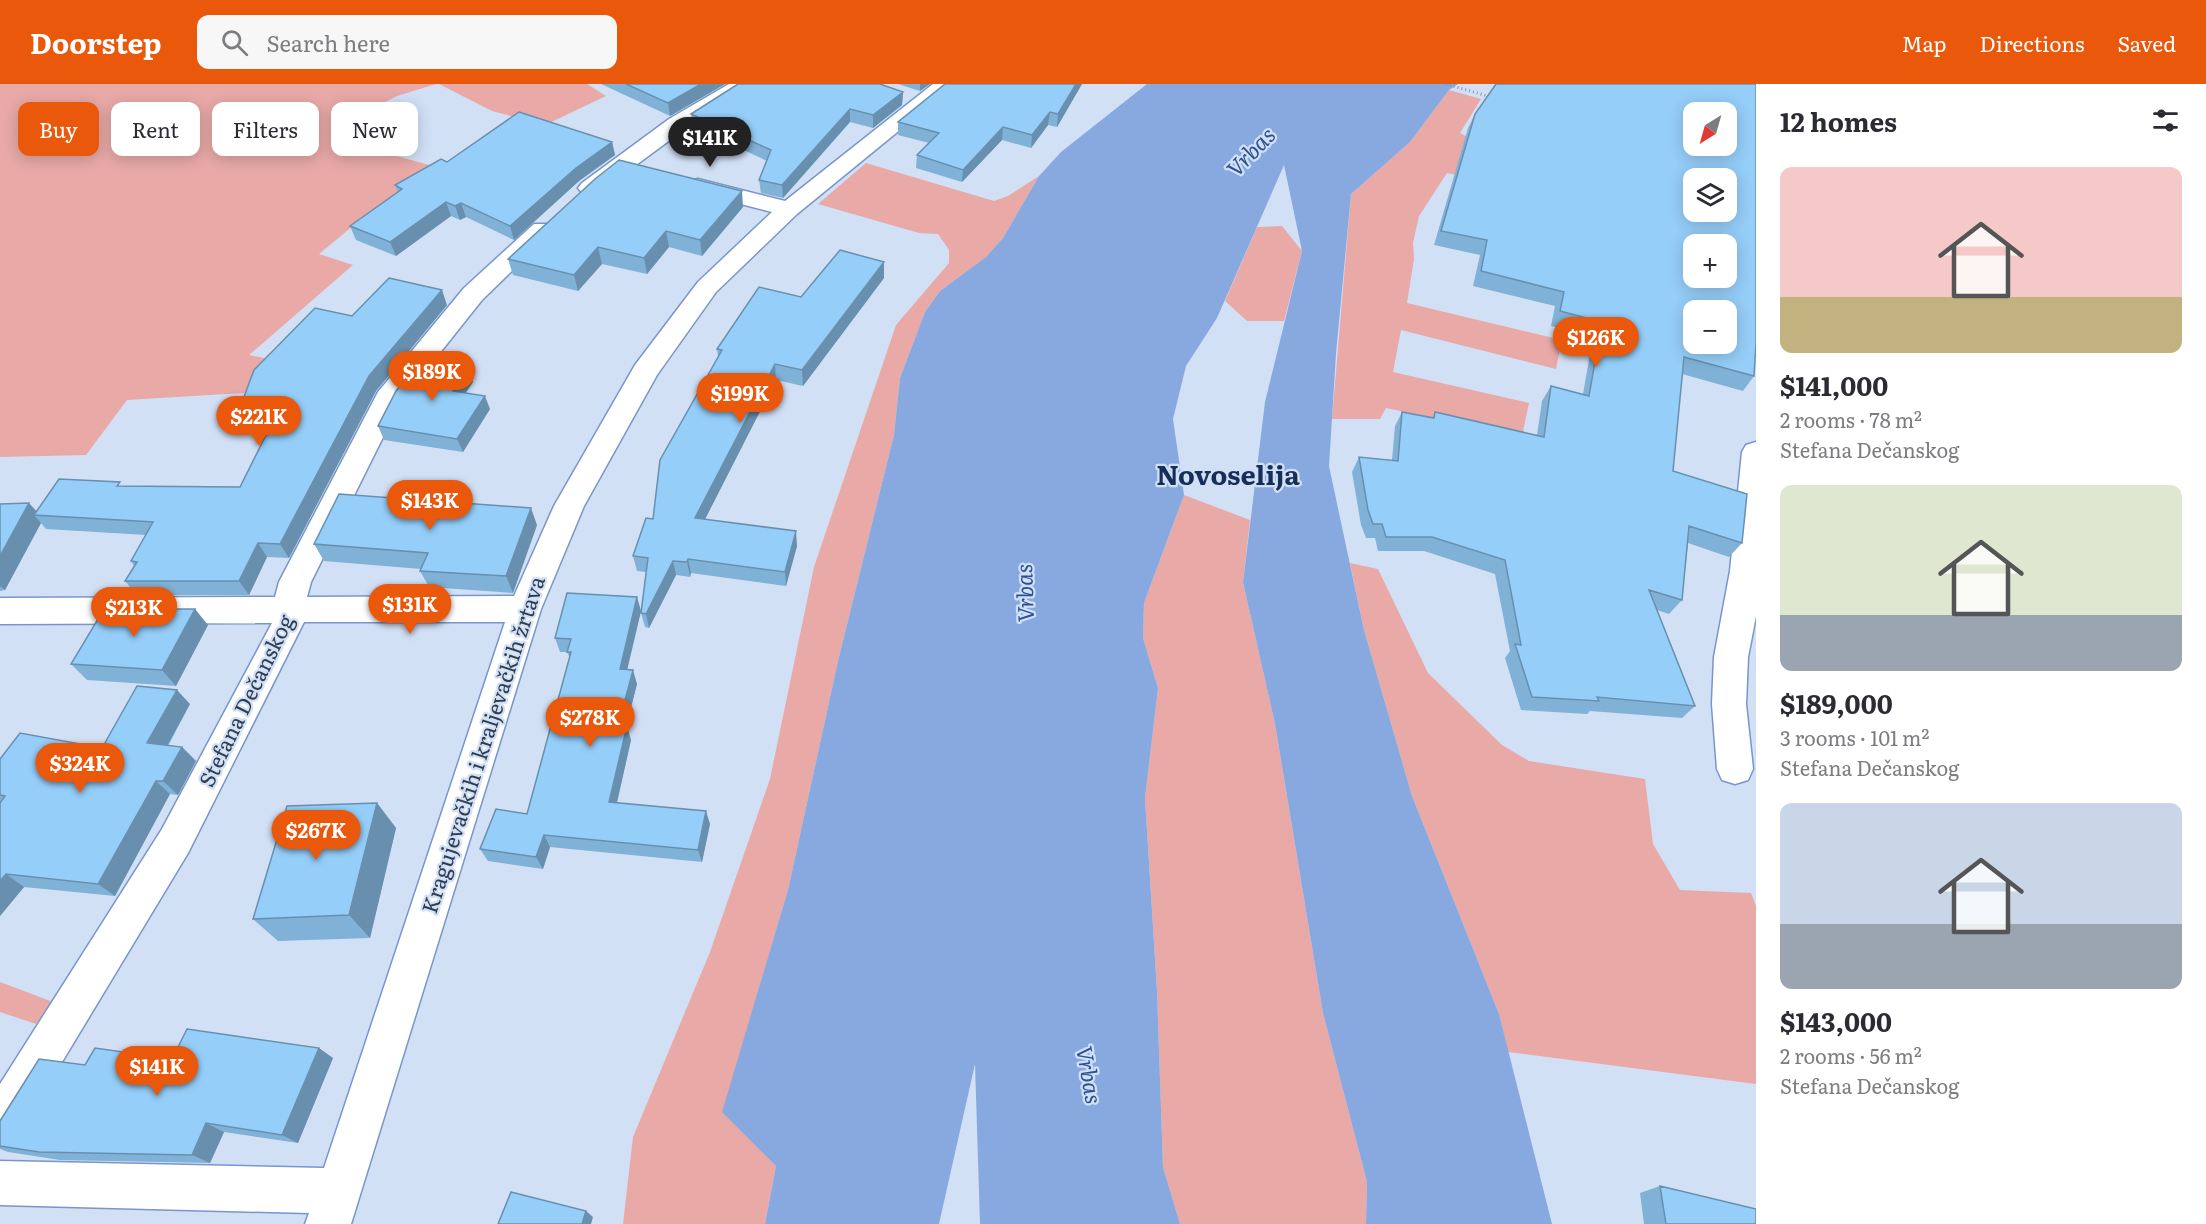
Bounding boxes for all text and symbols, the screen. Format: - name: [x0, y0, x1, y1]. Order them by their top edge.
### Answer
- search box: [197, 15, 617, 69]
- text: Doorstep: [30, 21, 161, 63]
- icon: search: [218, 26, 251, 59]
- text: Search here: [266, 26, 390, 59]
- text: Map: [1902, 27, 1947, 58]
- text: Directions: [1980, 27, 2085, 58]
- text: Saved: [2118, 27, 2176, 58]
- text: 12 homes: [1780, 101, 1897, 140]
- chip: Buy: [18, 102, 99, 156]
- chip: Rent: [111, 102, 200, 156]
- chip: Filters: [212, 102, 319, 156]
- chip: New: [331, 102, 418, 156]
- north arrow: [1683, 102, 1737, 156]
- map controls: [1683, 102, 1737, 354]
- icon: filters: [2149, 104, 2182, 137]
- pin: $141K: [668, 117, 752, 168]
- water label: Vrbas: [1218, 119, 1282, 183]
- text: $141K: [682, 121, 738, 151]
- button: layers: [1683, 168, 1737, 222]
- icon: home: [1927, 206, 2035, 314]
- button: +: [1683, 234, 1737, 288]
- button: −: [1683, 300, 1737, 354]
- pin: $126K: [1554, 317, 1638, 368]
- text: $126K: [1567, 321, 1625, 351]
- pin: $189K: [390, 351, 474, 402]
- text: $189K: [402, 355, 462, 385]
- text: $141,000: [1780, 365, 1888, 404]
- pin: $199K: [698, 373, 782, 424]
- text: $199K: [711, 377, 769, 407]
- pin: $221K: [217, 396, 301, 447]
- text: $221K: [230, 400, 288, 430]
- text: 2 rooms · 78 m²: [1780, 404, 1922, 434]
- text: Stefana Dečanskog: [1780, 434, 1959, 464]
- district label: Novoselija: [1156, 453, 1300, 493]
- pin: $143K: [388, 480, 472, 531]
- text: $143K: [401, 484, 459, 514]
- icon: home: [1927, 524, 2035, 632]
- water label: Vrbas: [1006, 563, 1041, 623]
- street label: Kragujevačkih i kraljevačkih žrtava: [412, 571, 551, 917]
- pin: $131K: [368, 584, 452, 635]
- pin: $213K: [92, 587, 176, 638]
- text: $131K: [382, 588, 438, 618]
- text: $213K: [105, 591, 163, 621]
- street label: Stefana Dečanskog: [190, 608, 300, 791]
- text: $189,000: [1780, 683, 1893, 722]
- pin: $278K: [548, 697, 632, 748]
- text: $278K: [560, 701, 620, 731]
- text: 3 rooms · 101 m²: [1780, 722, 1929, 752]
- pin: $324K: [38, 743, 122, 794]
- text: $324K: [49, 747, 111, 777]
- text: Stefana Dečanskog: [1780, 752, 1959, 782]
- pin: $267K: [274, 810, 358, 861]
- text: $267K: [286, 814, 346, 844]
- icon: home: [1927, 842, 2035, 950]
- text: $143,000: [1780, 1001, 1892, 1040]
- text: 2 rooms · 56 m²: [1780, 1040, 1922, 1070]
- water label: Vrbas: [1069, 1043, 1112, 1106]
- pin: $141K: [115, 1046, 199, 1097]
- text: $141K: [129, 1050, 185, 1080]
- text: Stefana Dečanskog: [1780, 1070, 1959, 1100]

